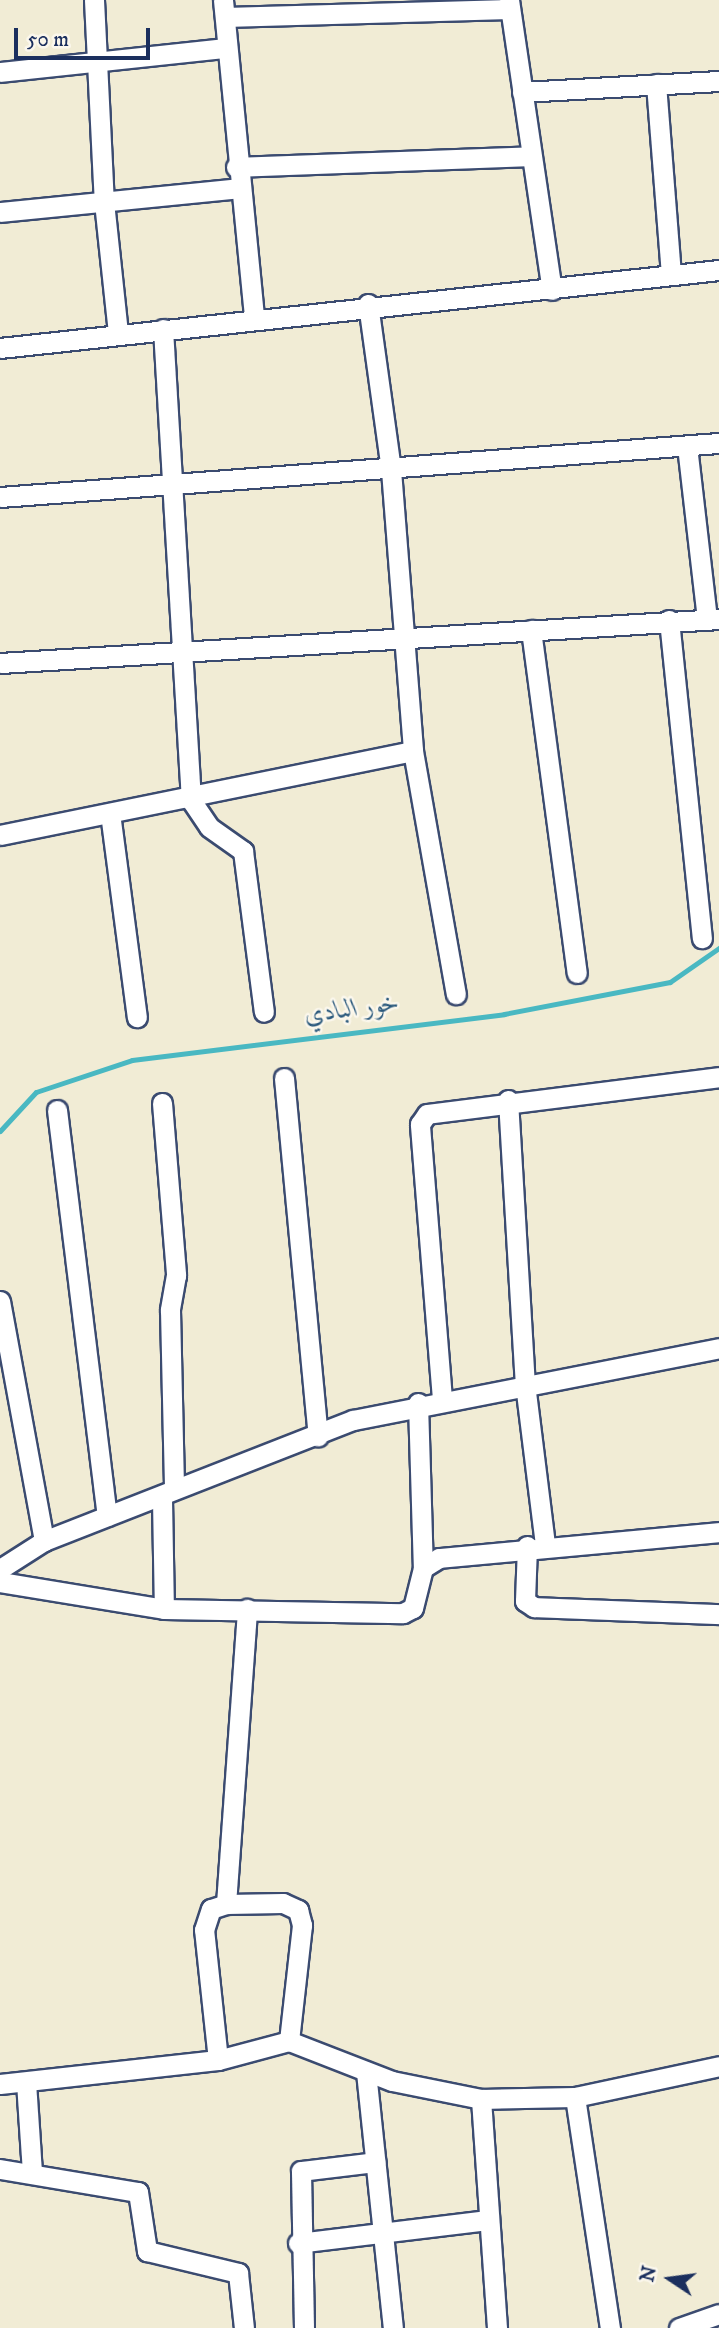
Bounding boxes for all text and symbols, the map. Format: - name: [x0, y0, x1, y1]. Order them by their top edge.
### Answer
- scale bar: [18, 14, 154, 58]
- text: 50 m: [27, 27, 69, 53]
- water label: خور البادي: [302, 987, 402, 1031]
- north arrow: [635, 2244, 705, 2314]
- text: N: [636, 2264, 662, 2284]

